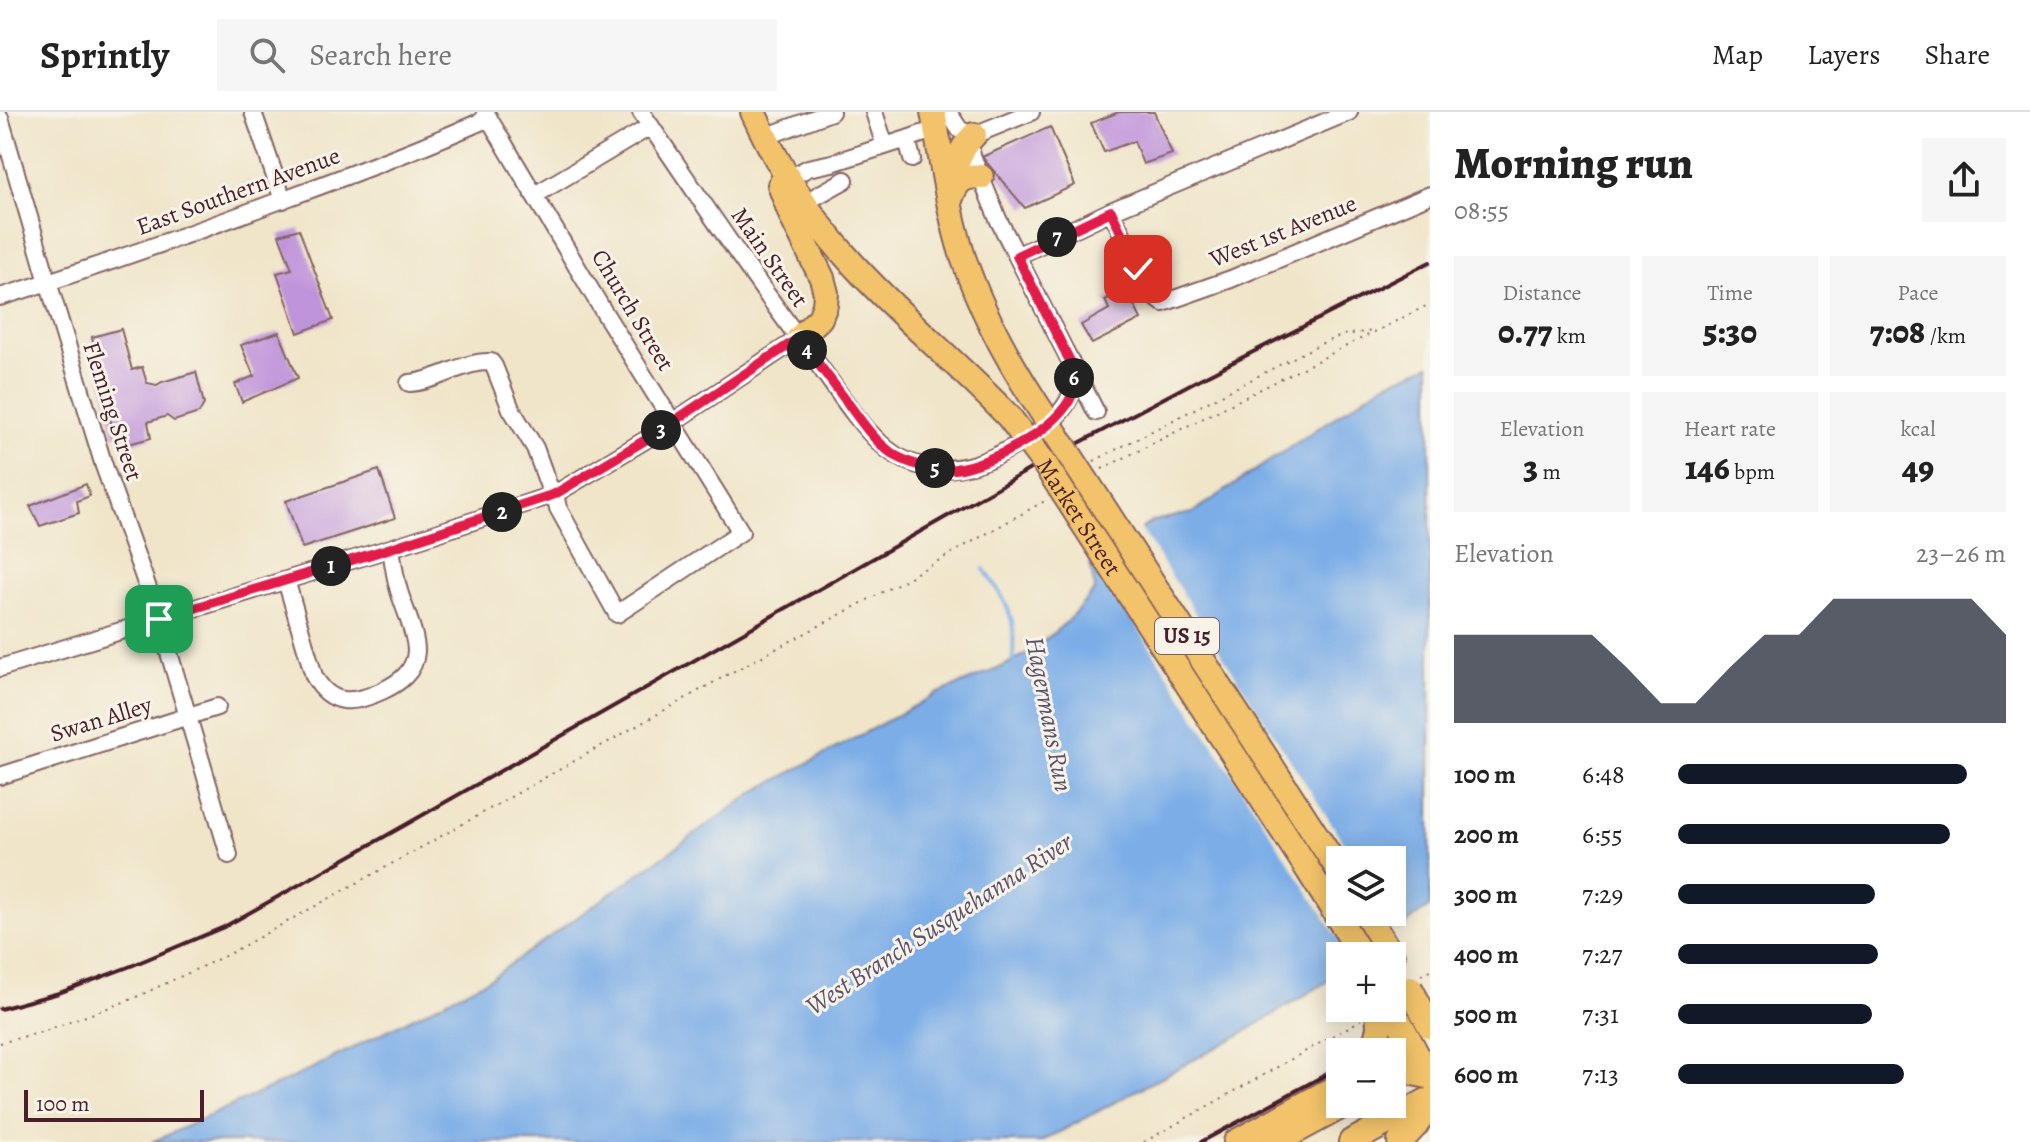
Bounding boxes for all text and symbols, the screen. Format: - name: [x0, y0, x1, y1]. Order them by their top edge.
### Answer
- search box: [217, 19, 777, 91]
- text: Sprintly: [40, 29, 169, 81]
- icon: search: [245, 33, 289, 77]
- text: Search here: [309, 35, 452, 75]
- text: Map: [1712, 36, 1763, 74]
- text: Layers: [1807, 36, 1880, 74]
- text: Share: [1924, 36, 1990, 74]
- text: Morning run: [1454, 133, 1693, 193]
- button: share: [1922, 138, 2006, 222]
- street label: East Southern Avenue: [132, 139, 344, 243]
- street label: West 1st Avenue: [1204, 187, 1361, 275]
- text: 08:55: [1454, 193, 1509, 228]
- street label: Main Street: [724, 201, 816, 313]
- pin: 7: [1037, 217, 1077, 257]
- text: 7: [1052, 222, 1062, 252]
- pin: [1104, 235, 1172, 303]
- street label: Church Street: [584, 243, 682, 377]
- icon: check: [1116, 247, 1160, 291]
- text: Distance: [1503, 278, 1581, 308]
- text: Time: [1707, 278, 1753, 308]
- text: Pace: [1898, 278, 1938, 308]
- text: 0.77: [1498, 308, 1552, 355]
- text: 5:30: [1703, 308, 1757, 355]
- text: 7:08: [1870, 308, 1925, 355]
- text: km: [1552, 321, 1586, 351]
- text: /km: [1925, 321, 1966, 351]
- pin: 4: [787, 330, 827, 370]
- text: 4: [802, 335, 812, 365]
- street label: Fleming Street: [75, 337, 151, 485]
- pin: 6: [1054, 358, 1094, 398]
- text: 6: [1069, 363, 1079, 393]
- pin: 3: [641, 410, 681, 450]
- text: Elevation: [1500, 414, 1584, 444]
- text: Heart rate: [1684, 414, 1776, 444]
- text: kcal: [1900, 414, 1936, 444]
- text: 3: [656, 415, 666, 445]
- text: 3: [1523, 444, 1538, 491]
- text: 146: [1685, 444, 1730, 491]
- text: 49: [1902, 444, 1934, 491]
- pin: 5: [915, 448, 955, 488]
- street label: Market Street: [1029, 452, 1129, 582]
- text: 5: [930, 453, 940, 483]
- text: m: [1538, 457, 1561, 487]
- text: bpm: [1730, 457, 1775, 487]
- pin: 2: [482, 492, 522, 532]
- text: 2: [497, 497, 507, 527]
- text: Elevation: [1454, 536, 1554, 571]
- text: 23–26 m: [1916, 536, 2006, 571]
- pin: 1: [311, 546, 351, 586]
- text: 1: [327, 551, 335, 581]
- pin: [125, 585, 193, 653]
- icon: arrive: [137, 597, 181, 641]
- road number: US 15: [1155, 618, 1219, 654]
- water label: Hagermans Run: [1017, 633, 1081, 795]
- street label: Swan Alley: [46, 688, 156, 750]
- text: 100 m: [1454, 757, 1516, 792]
- text: 6:48: [1582, 757, 1625, 792]
- text: 200 m: [1454, 817, 1519, 852]
- text: 6:55: [1582, 817, 1623, 852]
- water label: West Branch Susquehanna River: [799, 824, 1080, 1023]
- map controls: [1326, 846, 1406, 1118]
- button: layers: [1326, 846, 1406, 926]
- text: 300 m: [1454, 877, 1518, 912]
- text: 7:29: [1582, 877, 1623, 912]
- text: 400 m: [1454, 937, 1519, 972]
- text: 7:27: [1582, 937, 1622, 972]
- button: +: [1326, 942, 1406, 1022]
- text: 500 m: [1454, 997, 1518, 1032]
- text: 7:31: [1582, 997, 1619, 1032]
- button: −: [1326, 1038, 1406, 1118]
- text: 600 m: [1454, 1057, 1519, 1092]
- text: 7:13: [1582, 1057, 1619, 1092]
- scale bar: [24, 1086, 204, 1122]
- text: 100 m: [36, 1089, 90, 1119]

